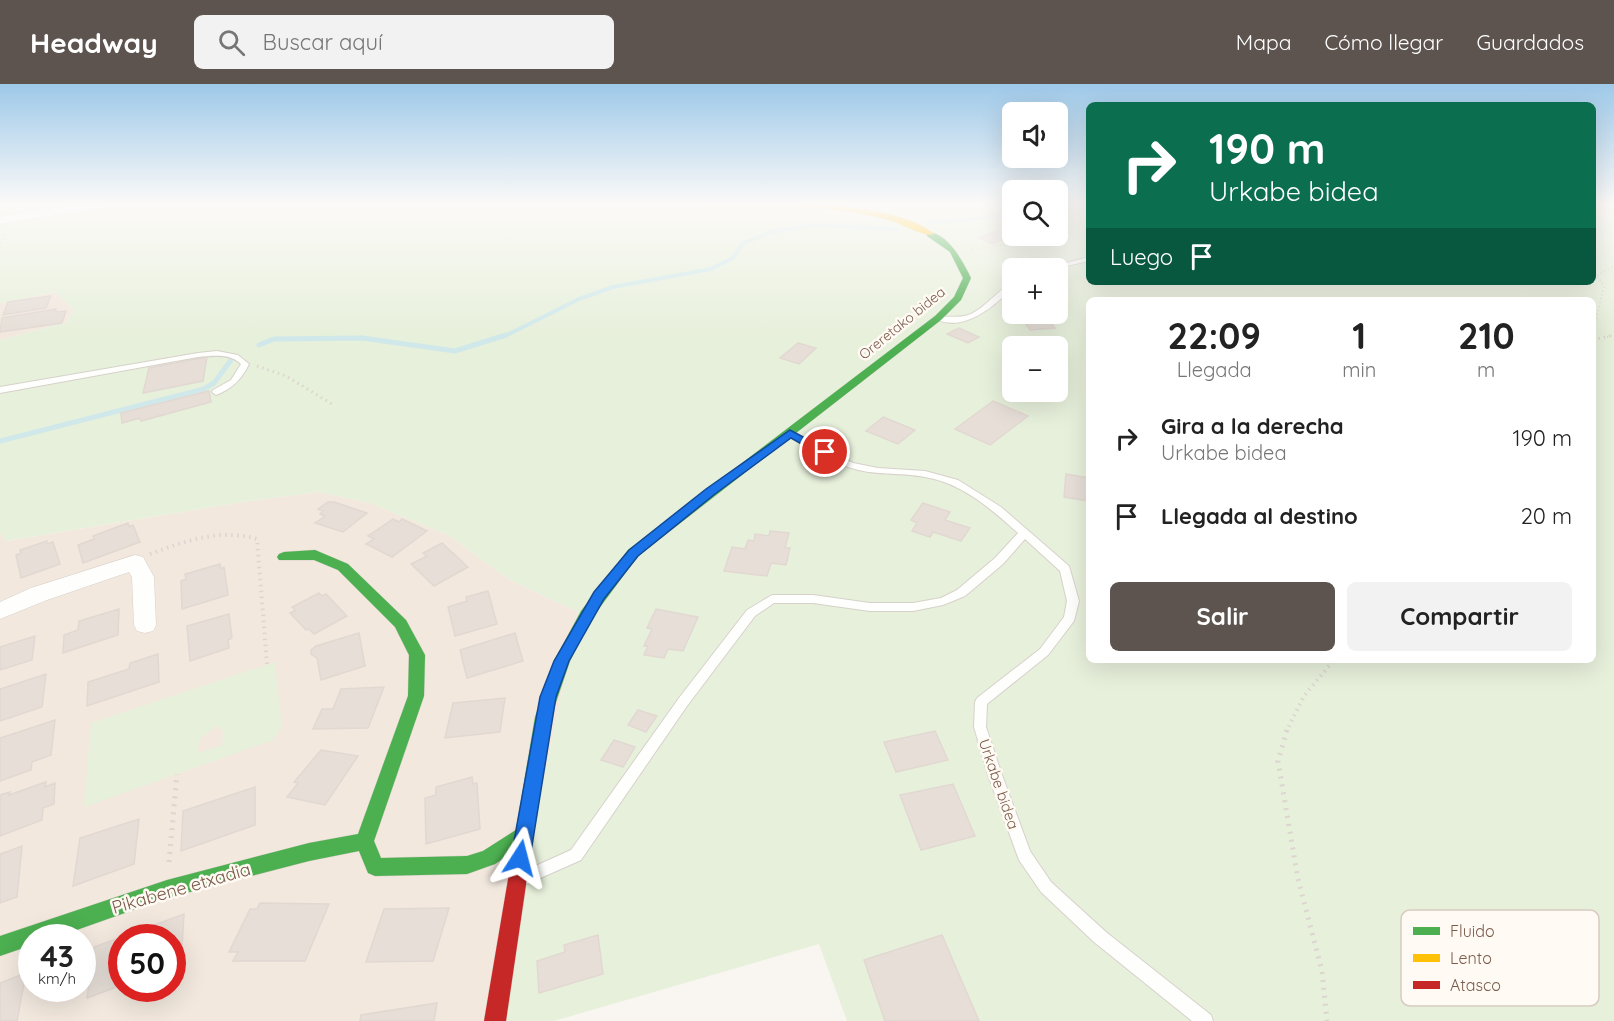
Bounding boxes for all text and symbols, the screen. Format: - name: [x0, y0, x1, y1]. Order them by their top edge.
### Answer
- search box: [194, 15, 614, 69]
- text: Headway: [30, 25, 158, 60]
- icon: search: [215, 26, 248, 59]
- text: Buscar aquí: [263, 28, 383, 56]
- text: Mapa: [1236, 29, 1291, 55]
- text: Cómo llegar: [1324, 29, 1443, 55]
- text: Guardados: [1476, 29, 1584, 55]
- map controls: [1002, 102, 1068, 402]
- button: sound: [1002, 102, 1068, 168]
- text: 190 m: [1209, 122, 1325, 175]
- icon: right: [1110, 126, 1188, 204]
- text: Urkabe bidea: [1209, 174, 1379, 208]
- button: search: [1002, 180, 1068, 246]
- icon: arrive: [1185, 240, 1218, 273]
- text: Luego: [1110, 243, 1173, 271]
- button: +: [1002, 258, 1068, 324]
- street label: Oreretako bidea: [855, 283, 949, 363]
- text: 22:09: [1167, 313, 1261, 358]
- text: 1: [1352, 313, 1366, 358]
- text: 210: [1458, 313, 1515, 358]
- button: −: [1002, 336, 1068, 402]
- text: Llegada: [1177, 357, 1252, 382]
- text: min: [1342, 357, 1376, 382]
- text: m: [1477, 357, 1495, 382]
- text: Gira a la derecha: [1161, 412, 1344, 440]
- icon: right: [1110, 422, 1143, 455]
- text: 190 m: [1512, 424, 1572, 452]
- pin: [799, 426, 850, 477]
- icon: arrive: [808, 435, 841, 468]
- text: Urkabe bidea: [1161, 440, 1287, 465]
- icon: arrive: [1110, 500, 1143, 533]
- text: Llegada al destino: [1161, 502, 1358, 530]
- text: 20 m: [1521, 502, 1572, 530]
- button: Salir: [1110, 582, 1335, 651]
- button: Compartir: [1347, 582, 1572, 651]
- street label: Urkabe bidea: [975, 736, 1023, 832]
- position arrow: [488, 826, 552, 890]
- street label: Pikabene etxadia: [109, 857, 253, 919]
- legend: [1401, 910, 1599, 1006]
- text: Fluido: [1450, 921, 1495, 941]
- speed limit sign: 50: [108, 924, 186, 1002]
- text: 43: [40, 937, 74, 975]
- text: Lento: [1450, 948, 1492, 968]
- text: km/h: [38, 969, 76, 988]
- text: Atasco: [1450, 975, 1501, 995]

